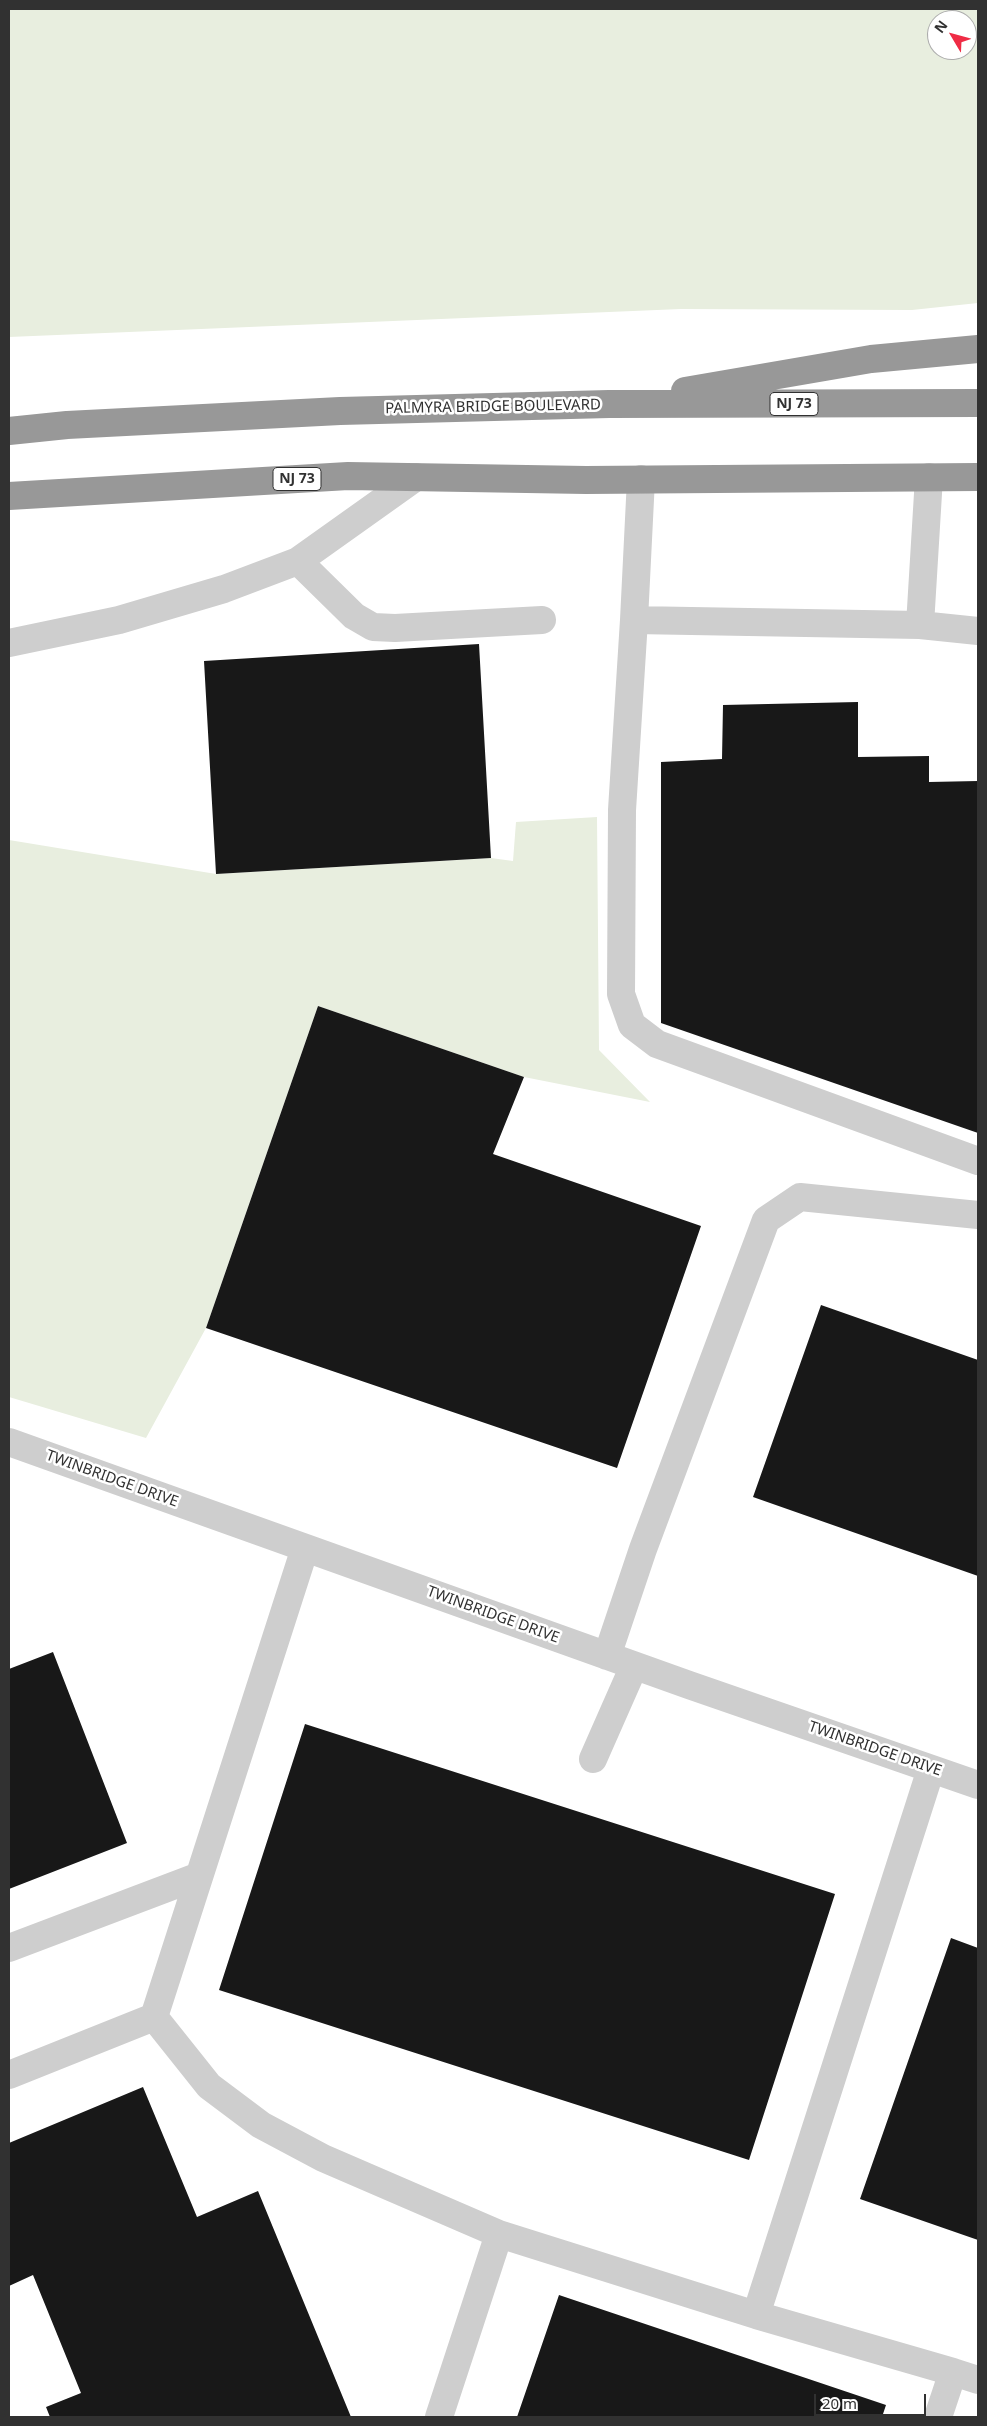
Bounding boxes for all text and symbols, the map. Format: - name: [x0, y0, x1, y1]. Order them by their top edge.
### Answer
- north arrow: [927, 10, 977, 60]
- text: N: [929, 16, 951, 37]
- road number: NJ 73: [770, 392, 818, 416]
- street label: PALMYRA BRIDGE BOULEVARD: [385, 396, 601, 418]
- road number: NJ 73: [273, 468, 321, 490]
- street label: TWINBRIDGE DRIVE: [43, 1447, 181, 1511]
- street label: TWINBRIDGE DRIVE: [424, 1583, 562, 1647]
- street label: TWINBRIDGE DRIVE: [806, 1718, 944, 1780]
- scale bar: [817, 2384, 930, 2416]
- text: 20 m: [822, 2393, 857, 2413]

